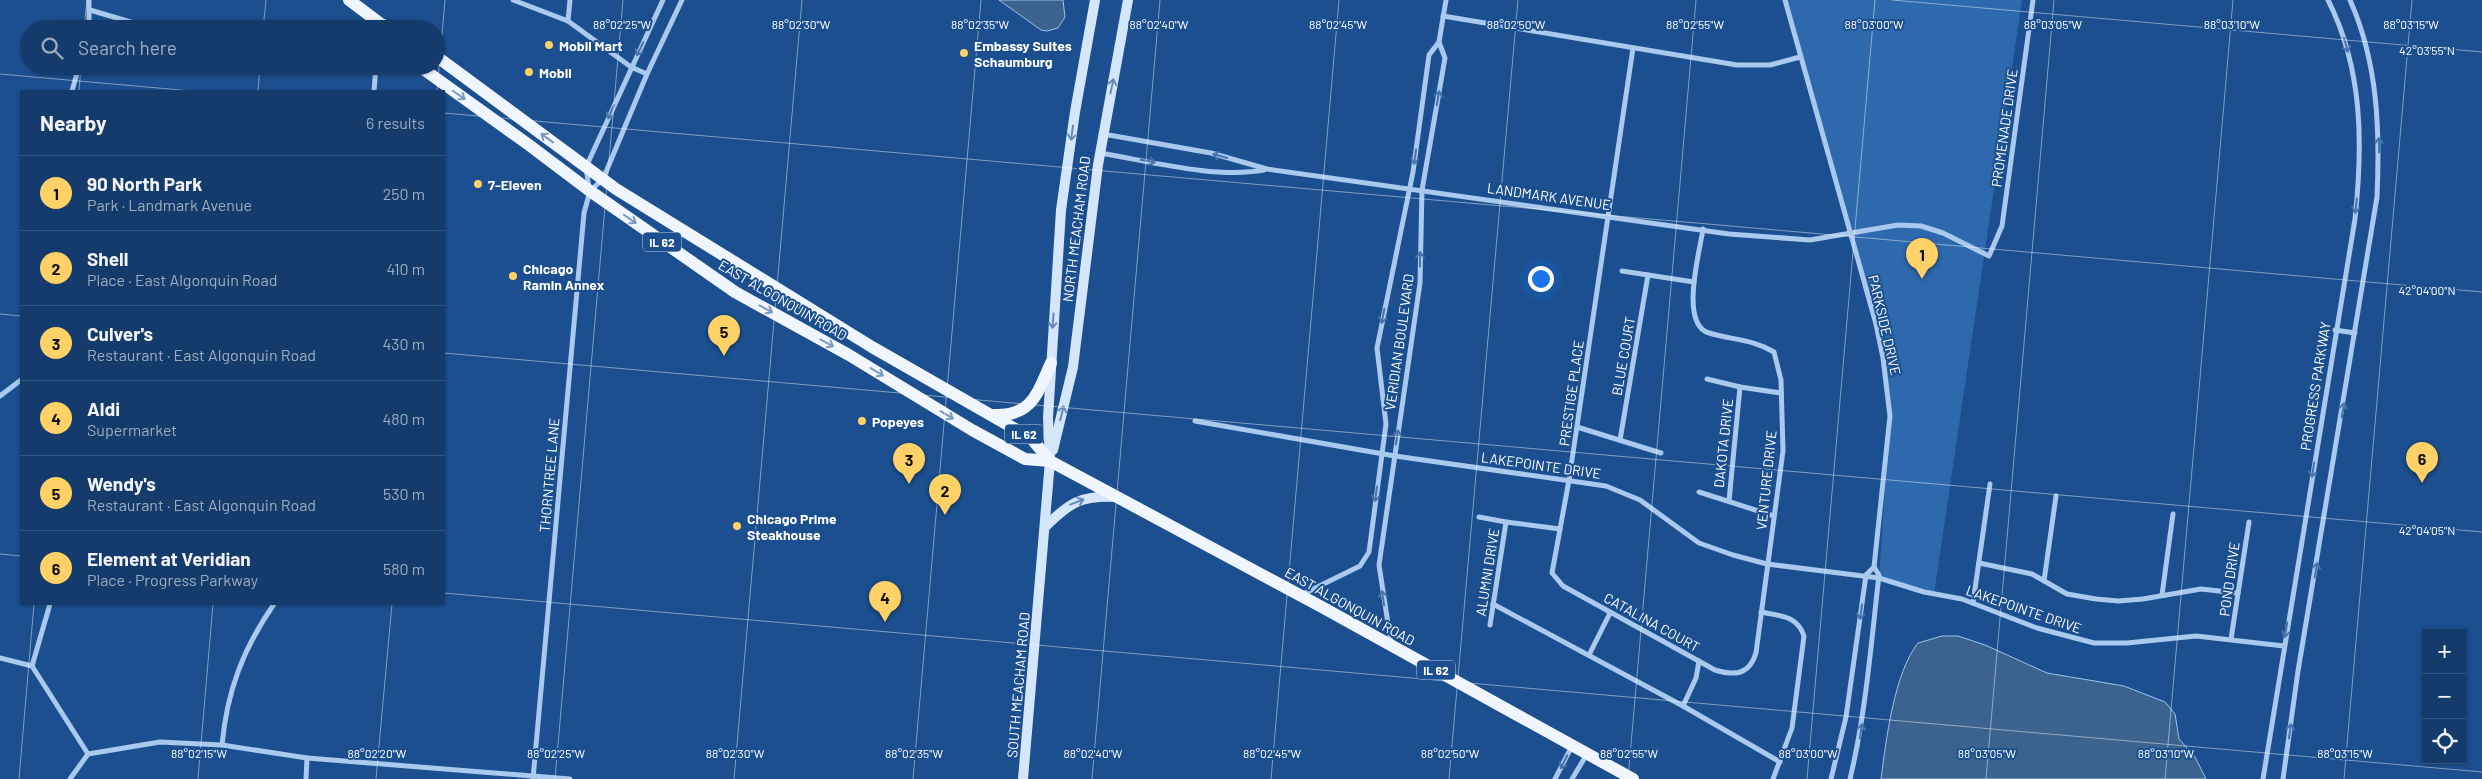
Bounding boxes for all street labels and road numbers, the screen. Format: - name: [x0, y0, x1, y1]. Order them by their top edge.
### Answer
- street label: PROMENADE DRIVE: [1987, 68, 2021, 188]
- street label: NORTH MEACHAM ROAD: [1059, 155, 1093, 303]
- street label: LANDMARK AVENUE: [1486, 179, 1612, 213]
- road number: IL 62: [643, 232, 681, 252]
- street label: EAST ALGONQUIN ROAD: [716, 256, 850, 344]
- street label: VERIDIAN BOULEVARD: [1381, 273, 1417, 411]
- street label: PARKSIDE DRIVE: [1865, 273, 1905, 377]
- street label: BLUE COURT: [1608, 315, 1638, 397]
- street label: PROGRESS PARKWAY: [2296, 320, 2334, 452]
- street label: PRESTIGE PLACE: [1555, 339, 1587, 447]
- street label: DAKOTA DRIVE: [1710, 398, 1736, 488]
- street label: THORNTREE LANE: [536, 417, 562, 533]
- road number: IL 62: [1005, 424, 1043, 444]
- street label: VENTURE DRIVE: [1752, 429, 1780, 531]
- street label: LAKEPOINTE DRIVE: [1480, 448, 1602, 482]
- street label: ALUMNI DRIVE: [1472, 527, 1502, 617]
- street label: POND DRIVE: [2215, 541, 2243, 617]
- street label: EAST ALGONQUIN ROAD: [1282, 563, 1418, 649]
- street label: LAKEPOINTE DRIVE: [1964, 581, 2084, 637]
- street label: CATALINA COURT: [1601, 589, 1703, 655]
- street label: SOUTH MEACHAM ROAD: [1003, 611, 1033, 759]
- road number: IL 62: [1417, 660, 1455, 680]

